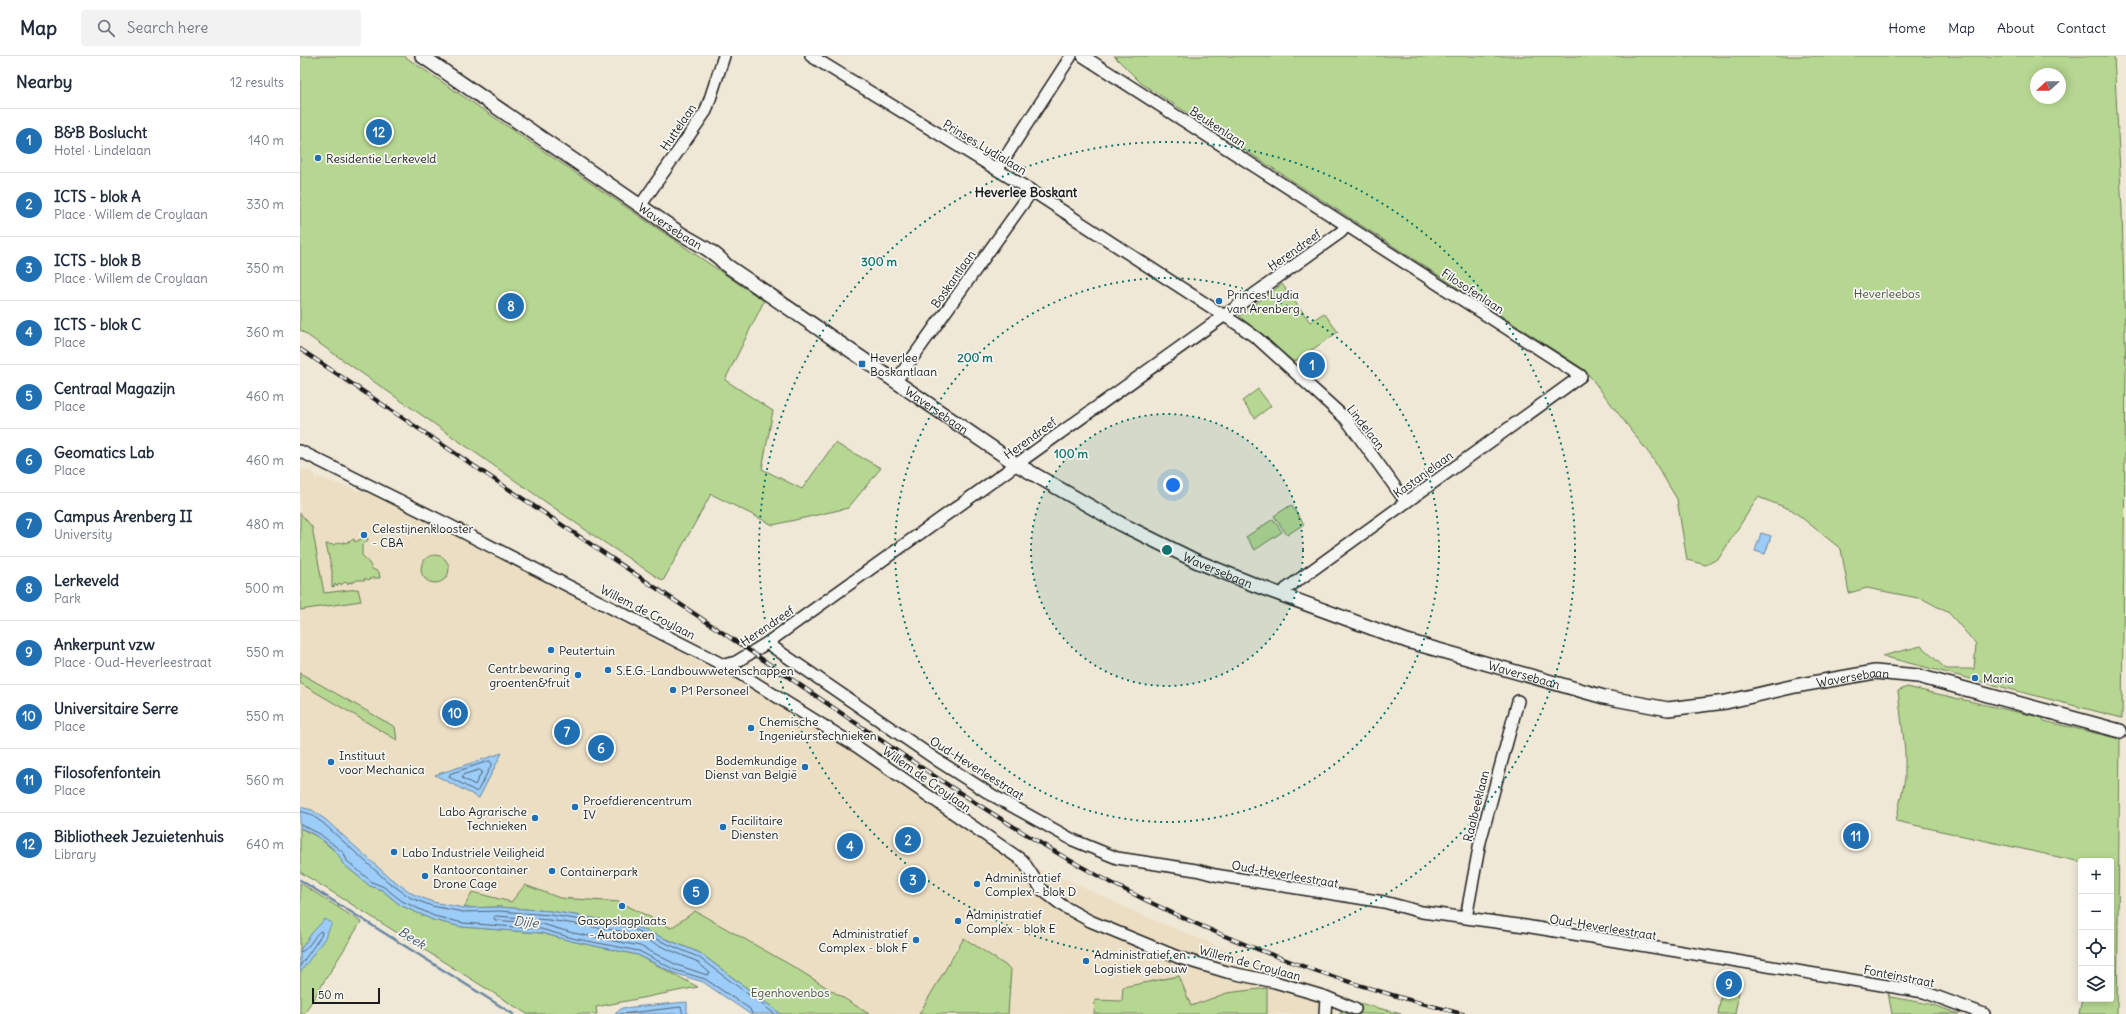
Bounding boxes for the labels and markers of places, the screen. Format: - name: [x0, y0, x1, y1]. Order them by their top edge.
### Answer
- pin: 12: [366, 117, 392, 147]
- place label: Residentie Lerkeveld: [326, 151, 436, 166]
- marker: Residentie Lerkeveld: [313, 153, 323, 163]
- place label: Princes Lydia van Arenberg: [1227, 287, 1300, 316]
- pin: 8: [498, 291, 524, 321]
- marker: Princes Lydia van Arenberg: [1214, 296, 1224, 306]
- place label: Heverlee Boskantlaan: [870, 350, 937, 379]
- pin: 1: [1299, 350, 1325, 380]
- marker: Heverlee Boskantlaan: [857, 359, 867, 369]
- place label: Celestijnenklooster - CBA: [372, 521, 474, 550]
- marker: Celestijnenklooster - CBA: [359, 530, 369, 540]
- centre of rings: [1160, 543, 1174, 557]
- place label: Peutertuin: [559, 643, 615, 658]
- marker: Peutertuin: [546, 645, 556, 655]
- place label: Centr.bewaring groenten&fruit: [488, 661, 570, 690]
- place label: S.E.G.-Landbouwwetenschappen: [616, 663, 794, 678]
- marker: S.E.G.-Landbouwwetenschappen: [603, 665, 613, 675]
- marker: Centr.bewaring groenten&fruit: [573, 670, 583, 680]
- place label: Maria: [1983, 671, 2014, 686]
- marker: Maria: [1970, 673, 1980, 683]
- place label: P1 Personeel: [681, 683, 749, 698]
- marker: P1 Personeel: [668, 685, 678, 695]
- pin: 10: [442, 698, 468, 728]
- place label: Chemische Ingenieurstechnieken: [759, 714, 877, 743]
- pin: 7: [554, 717, 580, 747]
- marker: Chemische Ingenieurstechnieken: [746, 723, 756, 733]
- pin: 6: [588, 733, 614, 763]
- place label: Instituut voor Mechanica: [339, 748, 425, 777]
- place label: Bodemkundige Dienst van België: [705, 753, 797, 782]
- marker: Instituut voor Mechanica: [326, 757, 336, 767]
- marker: Bodemkundige Dienst van België: [800, 762, 810, 772]
- place label: Proefdierencentrum IV: [583, 793, 692, 822]
- marker: Proefdierencentrum IV: [570, 802, 580, 812]
- place label: Labo Agrarische Technieken: [439, 804, 527, 833]
- marker: Labo Agrarische Technieken: [530, 813, 540, 823]
- place label: Facilitaire Diensten: [731, 813, 783, 842]
- pin: 11: [1843, 821, 1869, 851]
- marker: Facilitaire Diensten: [718, 822, 728, 832]
- pin: 2: [895, 825, 921, 855]
- pin: 4: [837, 831, 863, 861]
- place label: Labo Industriele Veiligheid: [402, 845, 545, 860]
- marker: Labo Industriele Veiligheid: [389, 847, 399, 857]
- place label: Kantoorcontainer Drone Cage: [433, 862, 528, 891]
- place label: Containerpark: [560, 864, 638, 879]
- pin: 3: [900, 865, 926, 895]
- marker: Containerpark: [547, 866, 557, 876]
- place label: Administratief Complex - blok D: [985, 870, 1076, 899]
- marker: Kantoorcontainer Drone Cage: [420, 871, 430, 881]
- pin: 5: [683, 877, 709, 907]
- marker: Administratief Complex - blok D: [972, 879, 982, 889]
- marker: Gasopslagplaats - Autoboxen: [617, 901, 627, 911]
- place label: Administratief Complex - blok E: [966, 907, 1056, 936]
- place label: Gasopslagplaats - Autoboxen: [578, 913, 666, 942]
- marker: Administratief Complex - blok E: [953, 916, 963, 926]
- place label: Administratief Complex - blok F: [818, 926, 909, 955]
- marker: Administratief Complex - blok F: [911, 935, 921, 945]
- place label: Administratief en Logistiek gebouw: [1094, 947, 1188, 976]
- marker: Administratief en Logistiek gebouw: [1081, 956, 1091, 966]
- pin: 9: [1716, 969, 1742, 999]

